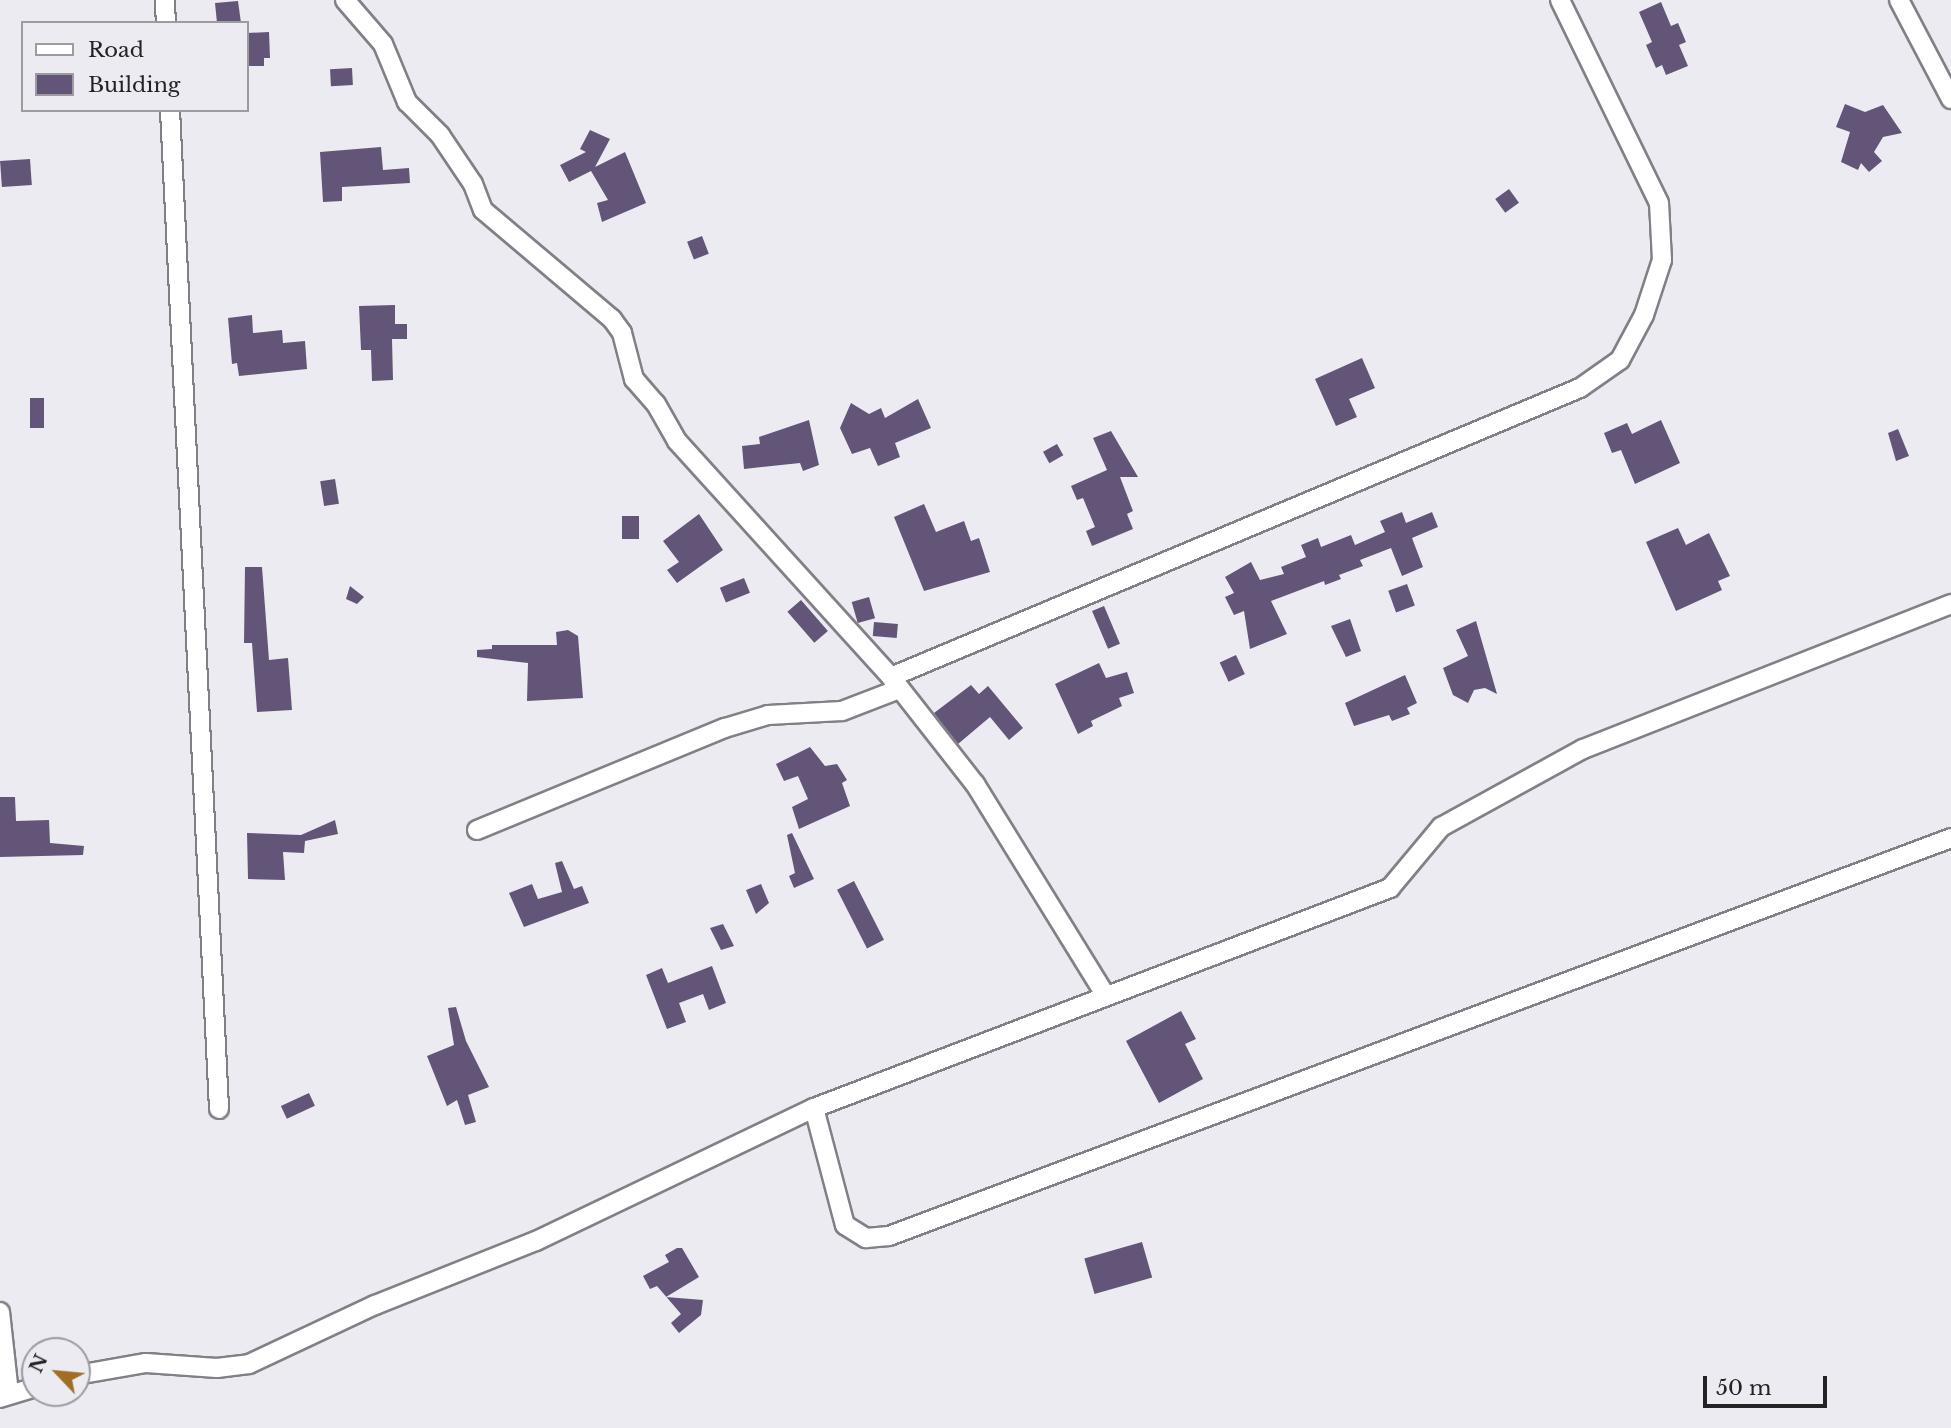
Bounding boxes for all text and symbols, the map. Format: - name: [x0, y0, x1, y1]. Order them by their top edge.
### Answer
- legend: [21, 21, 248, 112]
- text: Road: [88, 37, 144, 63]
- text: Building: [88, 72, 180, 98]
- north arrow: [21, 1337, 91, 1407]
- text: N: [24, 1350, 53, 1377]
- scale bar: [1706, 1362, 1830, 1406]
- text: 50 m: [1716, 1375, 1771, 1401]

